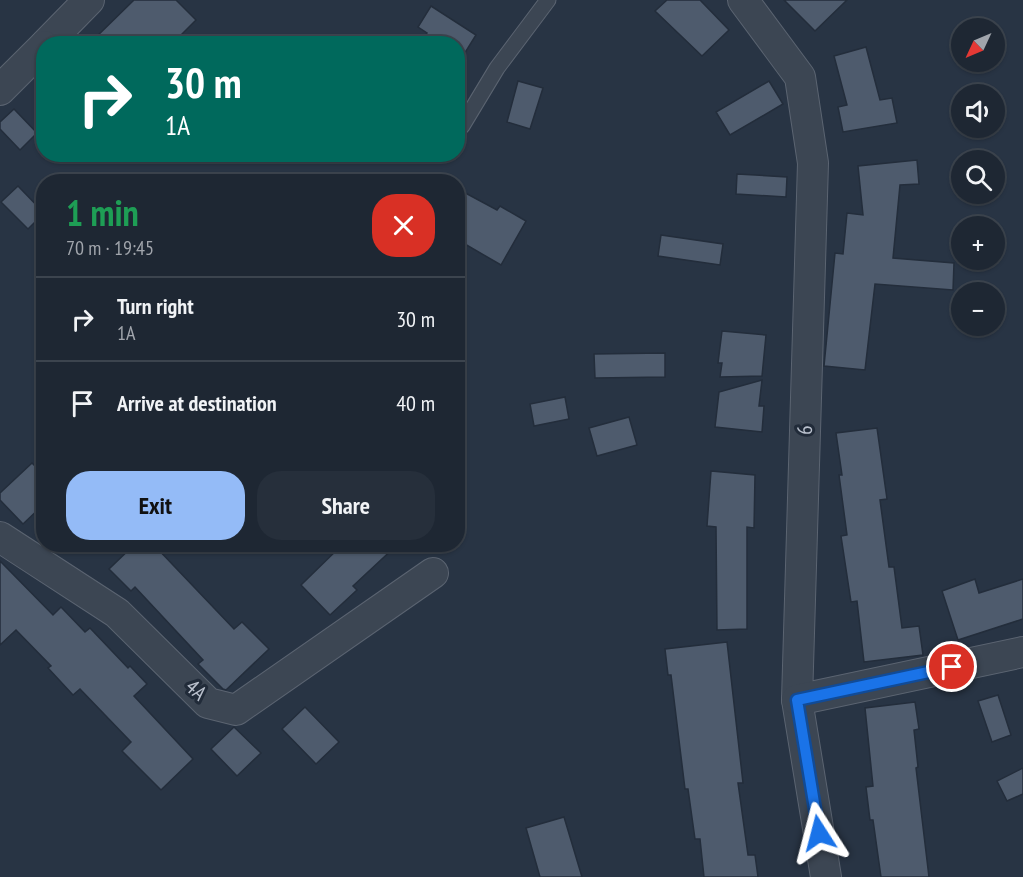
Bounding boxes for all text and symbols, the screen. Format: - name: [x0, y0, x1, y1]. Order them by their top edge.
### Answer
- north arrow: [951, 18, 1005, 72]
- map controls: [951, 18, 1005, 336]
- text: 30 m: [165, 55, 242, 110]
- icon: right: [66, 60, 144, 138]
- button: sound: [951, 84, 1005, 138]
- text: 1A: [165, 108, 190, 142]
- button: search: [951, 150, 1005, 204]
- text: 1 min: [66, 189, 139, 236]
- button: close: [372, 194, 435, 257]
- button: +: [951, 216, 1005, 270]
- text: 70 m · 19:45: [66, 235, 154, 261]
- button: −: [951, 282, 1005, 336]
- text: Turn right: [117, 292, 194, 320]
- icon: right: [66, 303, 99, 336]
- text: 30 m: [396, 305, 435, 333]
- text: 1A: [117, 320, 135, 346]
- icon: arrive: [66, 387, 99, 420]
- text: Arrive at destination: [117, 389, 277, 417]
- text: 40 m: [396, 389, 435, 417]
- street label: 6: [791, 425, 818, 435]
- button: Exit: [66, 471, 245, 540]
- button: Share: [257, 471, 435, 540]
- pin: [926, 641, 977, 692]
- icon: arrive: [935, 650, 968, 683]
- street label: 4A: [180, 673, 213, 706]
- position arrow: [787, 801, 851, 865]

